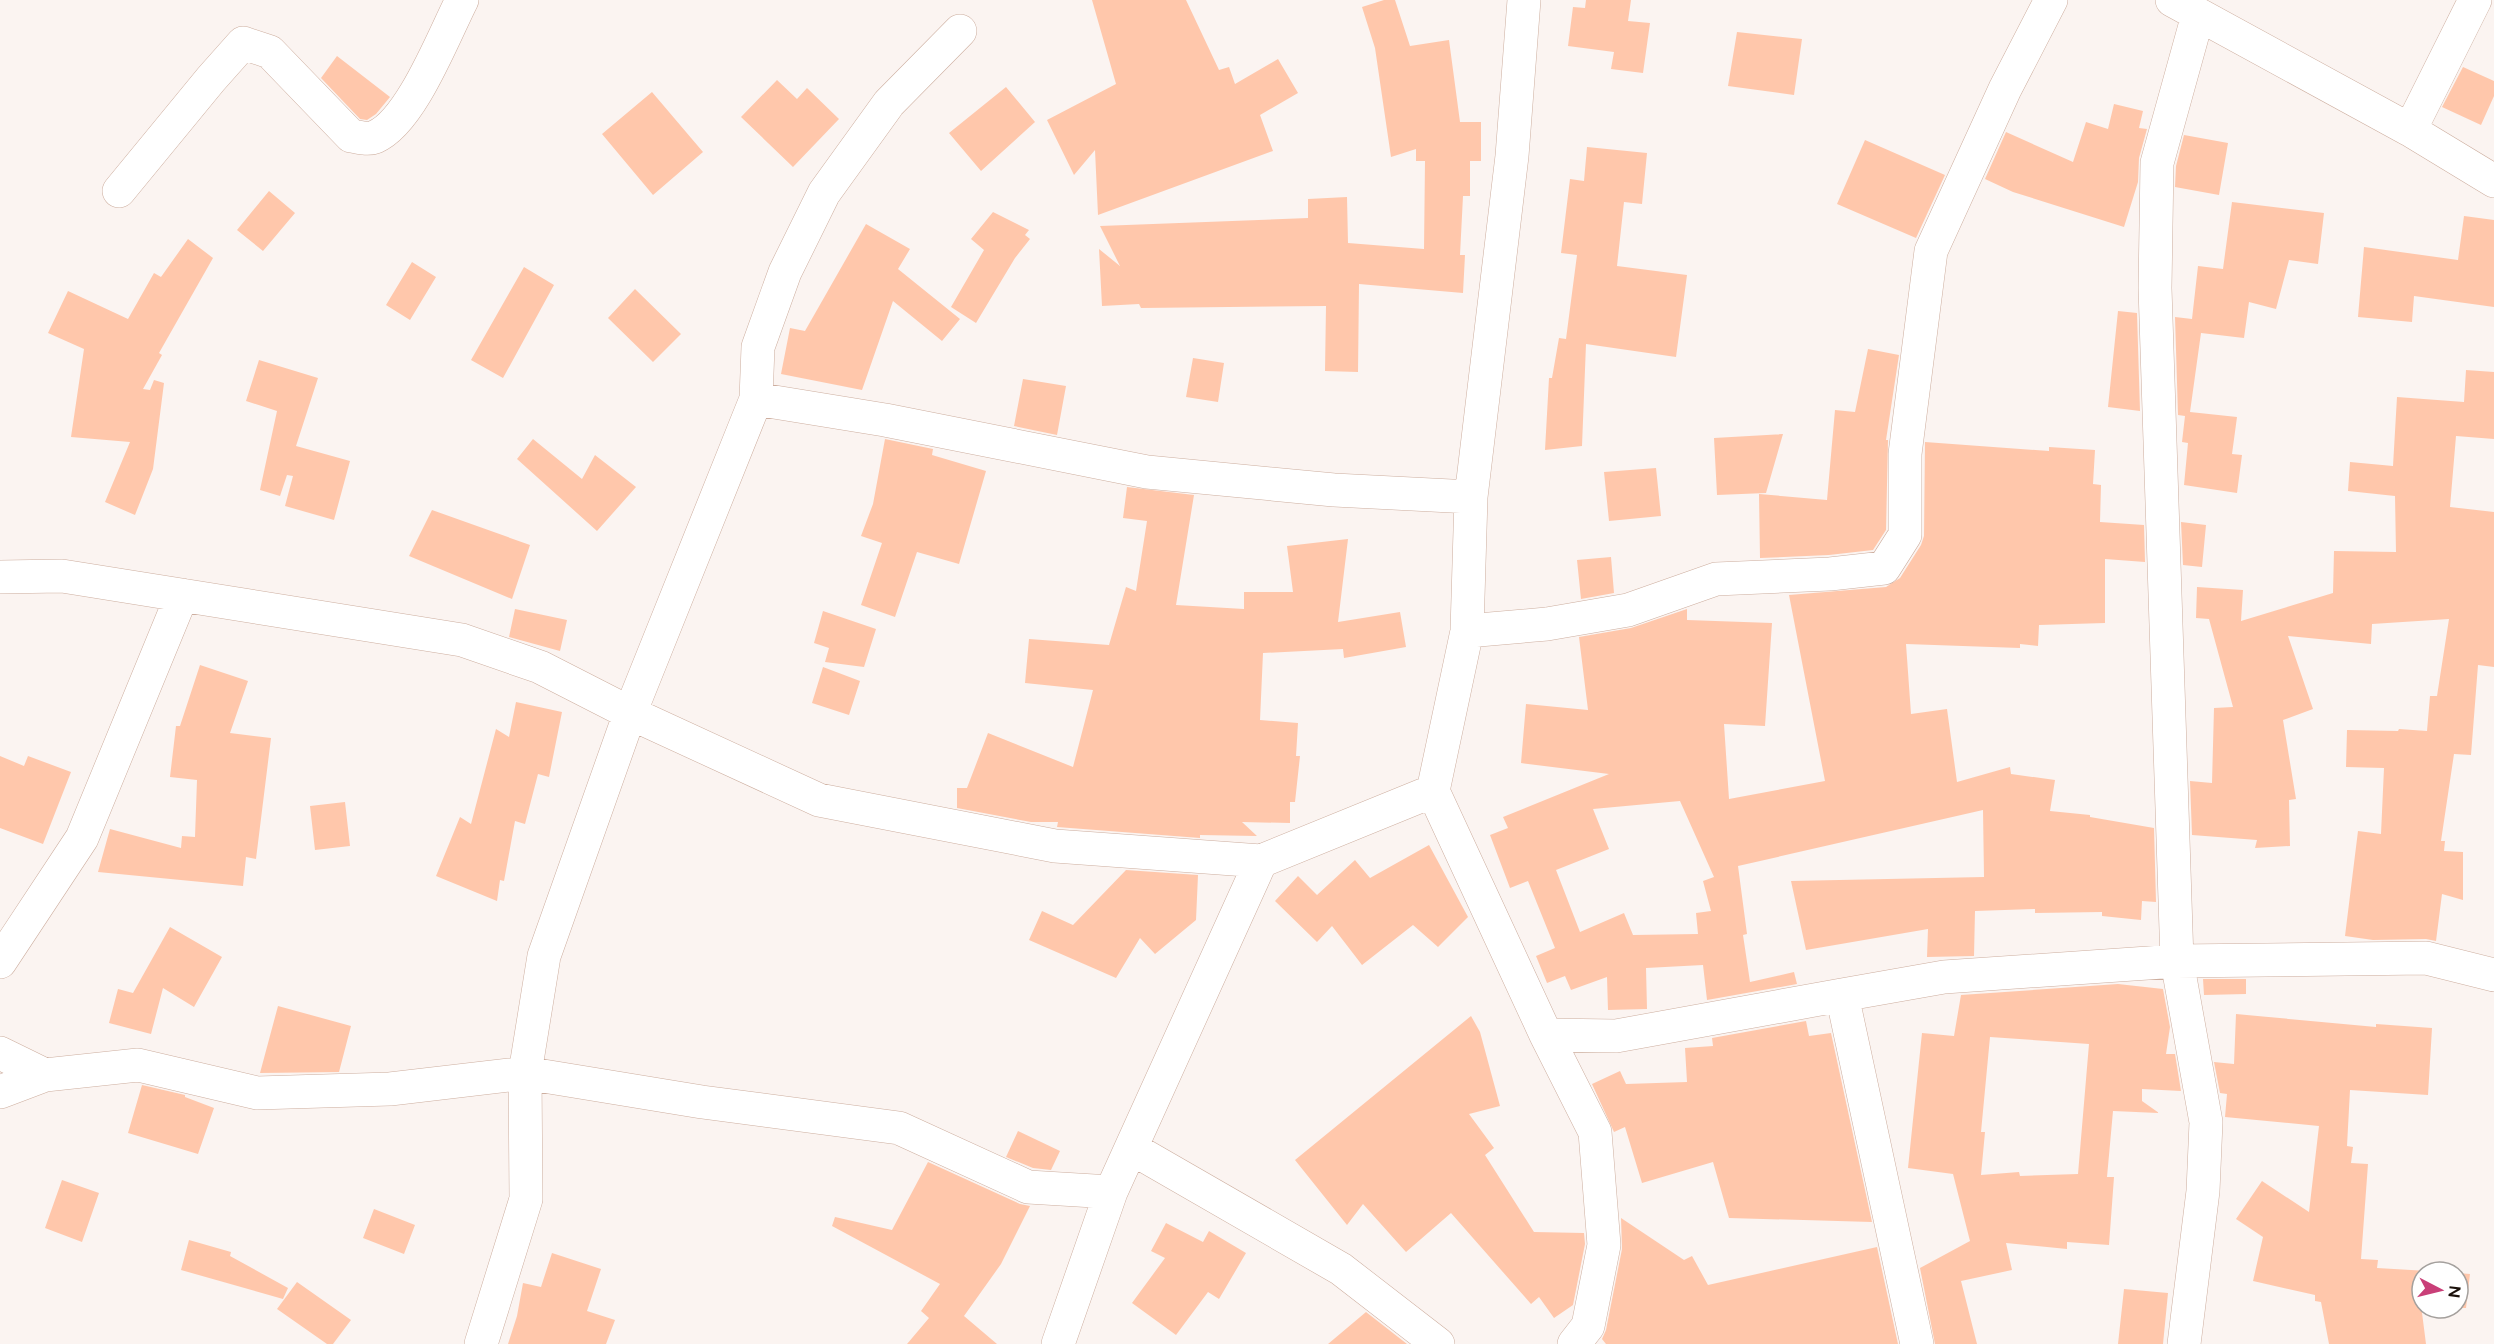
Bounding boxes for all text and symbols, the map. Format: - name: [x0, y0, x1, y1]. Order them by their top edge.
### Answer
- north arrow: [2410, 1260, 2470, 1320]
- text: N: [2444, 1284, 2465, 1299]

